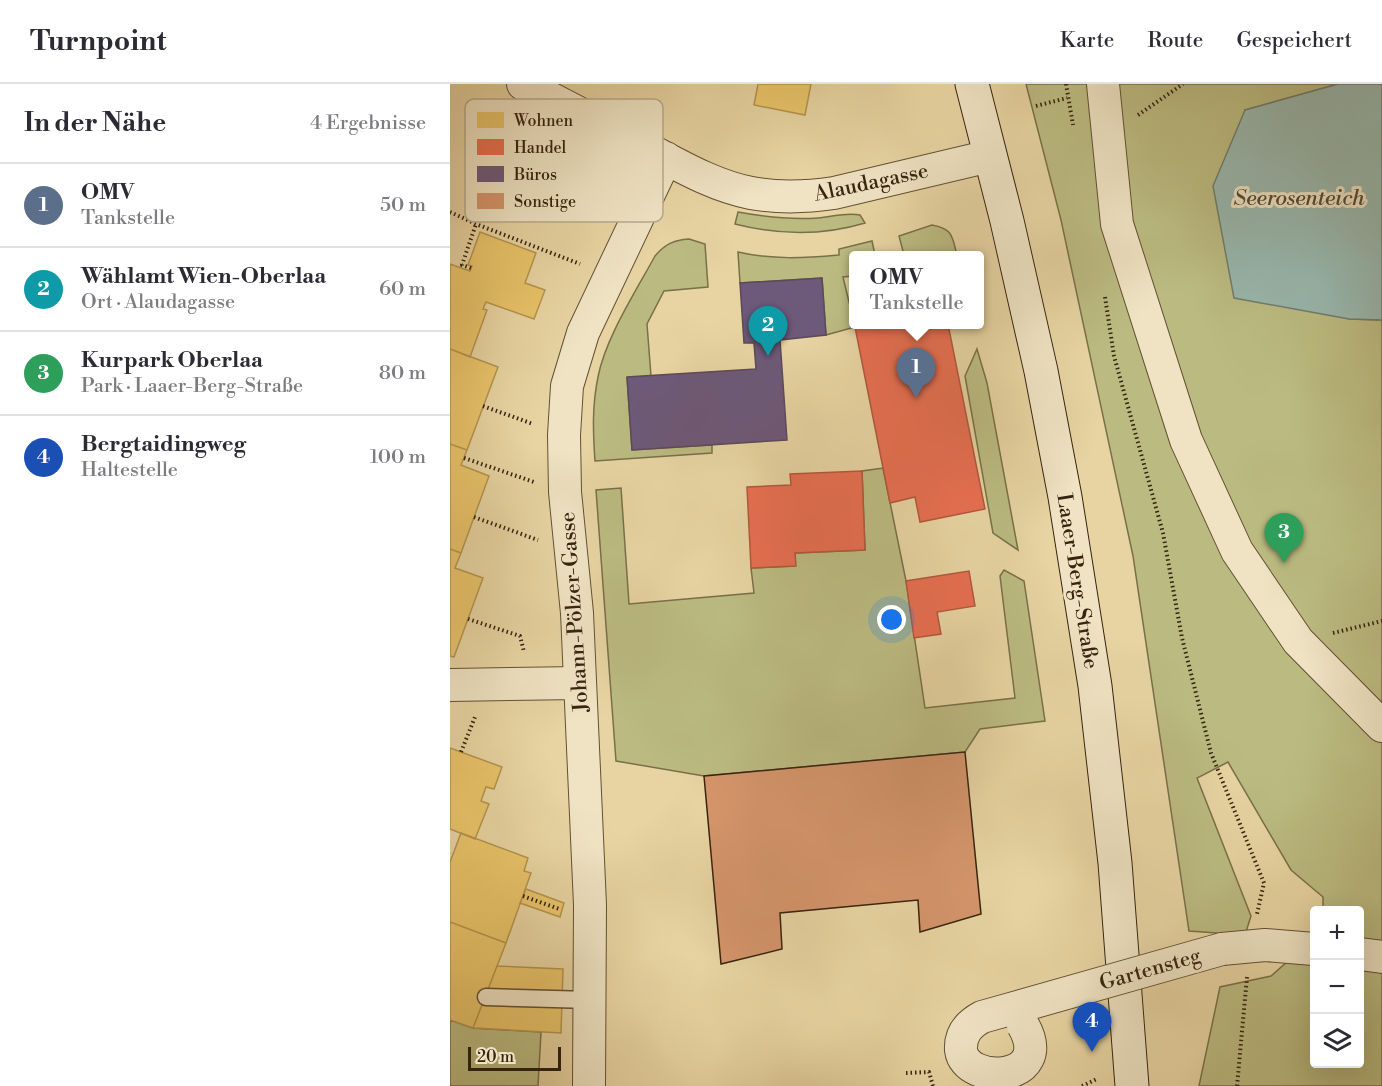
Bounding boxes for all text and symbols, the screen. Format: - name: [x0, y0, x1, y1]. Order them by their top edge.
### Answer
- text: Turnpoint: [30, 24, 166, 59]
- text: Karte: [1060, 28, 1114, 54]
- text: Route: [1147, 28, 1203, 54]
- text: Gespeichert: [1236, 28, 1352, 54]
- legend: [465, 99, 663, 222]
- text: In der Nähe: [24, 107, 166, 139]
- text: 4 Ergebnisse: [310, 111, 426, 136]
- text: Wohnen: [513, 111, 574, 131]
- text: Handel: [514, 138, 567, 158]
- street label: Alaudagasse: [811, 158, 931, 208]
- text: Büros: [513, 165, 557, 185]
- text: OMV: [81, 179, 134, 206]
- water label: Seerosenteich: [1234, 185, 1365, 212]
- text: Sonstige: [514, 192, 576, 212]
- text: 1: [39, 193, 48, 218]
- text: 50 m: [380, 193, 426, 218]
- text: Tankstelle: [81, 206, 175, 231]
- popup: [849, 251, 984, 329]
- text: Wählamt Wien-Oberlaa: [81, 263, 326, 290]
- text: OMV: [869, 264, 923, 291]
- text: 2: [37, 277, 50, 302]
- text: 60 m: [379, 277, 426, 302]
- text: Ort · Alaudagasse: [81, 290, 235, 315]
- text: Tankstelle: [869, 291, 964, 316]
- pin: 2: [748, 306, 788, 356]
- text: Kurpark Oberlaa: [81, 347, 263, 374]
- pin: 1: [896, 348, 936, 398]
- text: 3: [37, 361, 50, 386]
- text: 80 m: [379, 361, 426, 386]
- text: Park · Laaer-Berg-Straße: [81, 374, 303, 399]
- text: Bergtaidingweg: [81, 431, 246, 458]
- text: 4: [37, 445, 50, 470]
- text: 100 m: [370, 445, 426, 470]
- text: Haltestelle: [81, 458, 178, 483]
- street label: Laaer-Berg-Straße: [1050, 492, 1104, 671]
- street label: Johann-Pölzer-Gasse: [555, 511, 595, 714]
- pin: 3: [1264, 514, 1304, 563]
- your location: [877, 605, 906, 634]
- map controls: [1310, 906, 1364, 1068]
- button: +: [1310, 906, 1364, 960]
- street label: Gartensteg: [1097, 943, 1204, 997]
- button: −: [1310, 960, 1364, 1014]
- pin: 4: [1072, 1002, 1112, 1052]
- button: layers: [1310, 1014, 1364, 1068]
- scale bar: [468, 1044, 561, 1072]
- text: 20 m: [477, 1047, 514, 1067]

